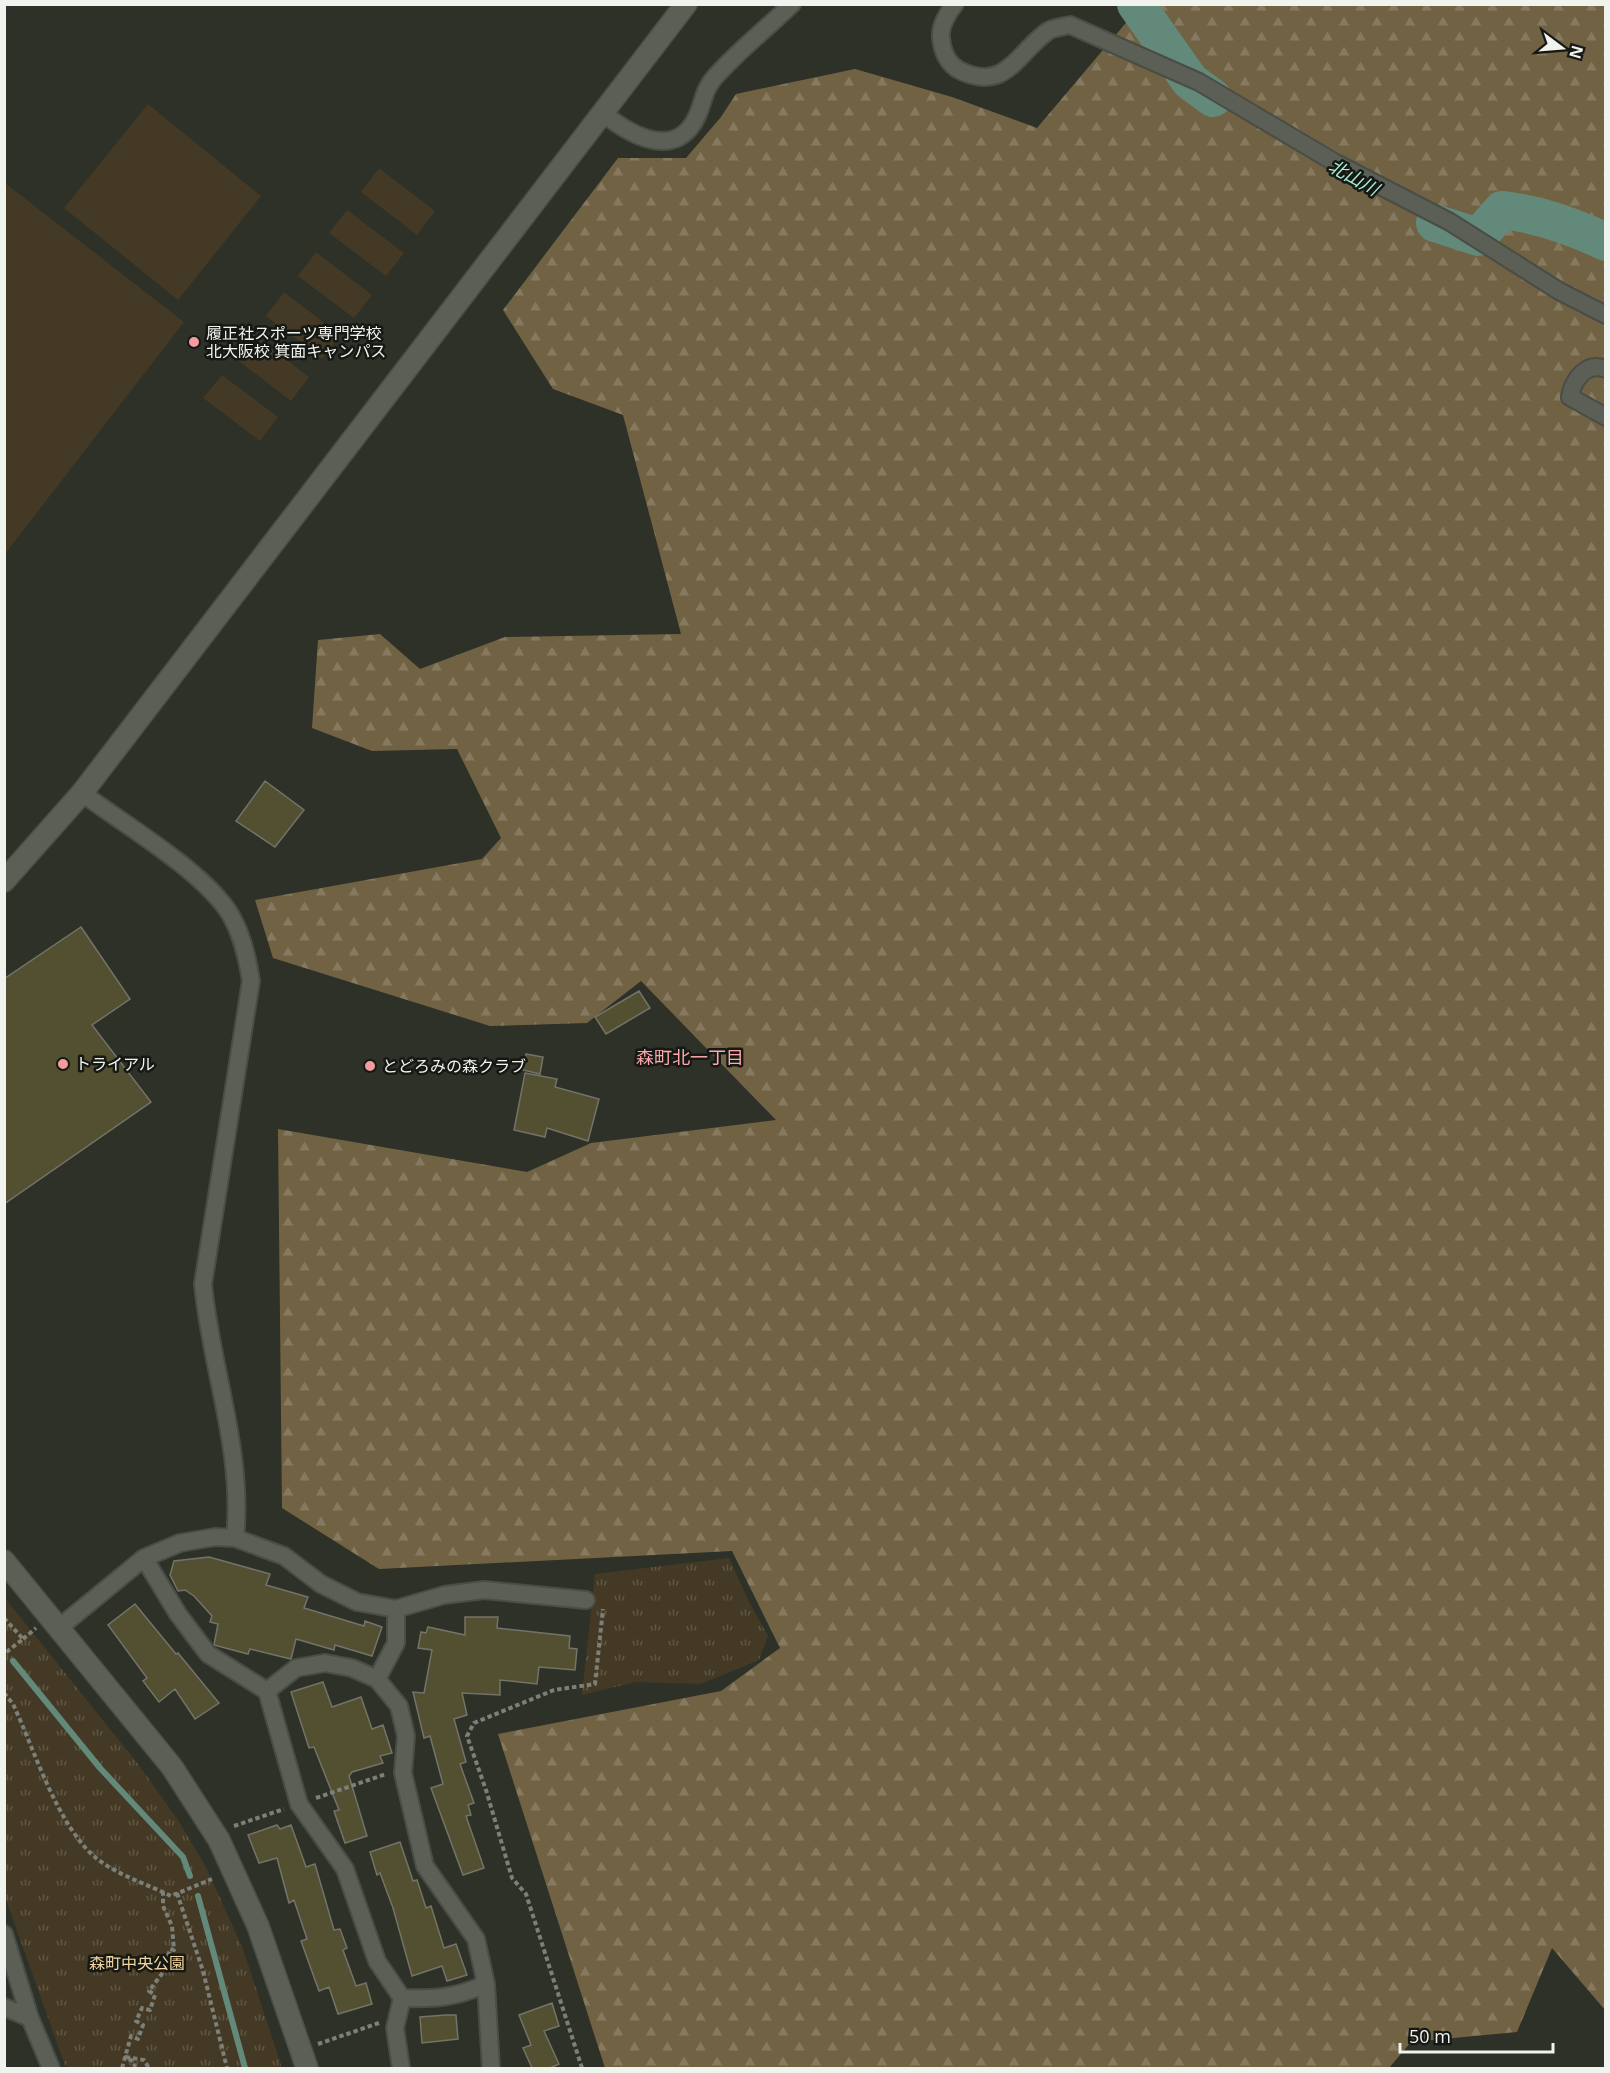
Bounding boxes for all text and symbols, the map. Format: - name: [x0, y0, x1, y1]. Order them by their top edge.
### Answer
- north arrow: [1532, 18, 1592, 78]
- text: N: [1564, 43, 1589, 61]
- water label: 北山川: [1325, 153, 1385, 202]
- place label: 履正社スポーツ専門学校 北大阪校 箕面キャンパス: [206, 322, 386, 362]
- marker: 履正社スポーツ専門学校 北大阪校 箕面キャンパス: [187, 335, 201, 349]
- district label: 森町北一丁目: [636, 1045, 744, 1069]
- place label: トライアル: [75, 1053, 155, 1075]
- place label: とどろみの森クラブ: [382, 1055, 526, 1077]
- marker: トライアル: [56, 1057, 70, 1071]
- marker: とどろみの森クラブ: [363, 1059, 377, 1073]
- park label: 森町中央公園: [89, 1952, 185, 1974]
- scale bar: [1400, 2016, 1553, 2054]
- text: 50 m: [1409, 2024, 1451, 2048]

